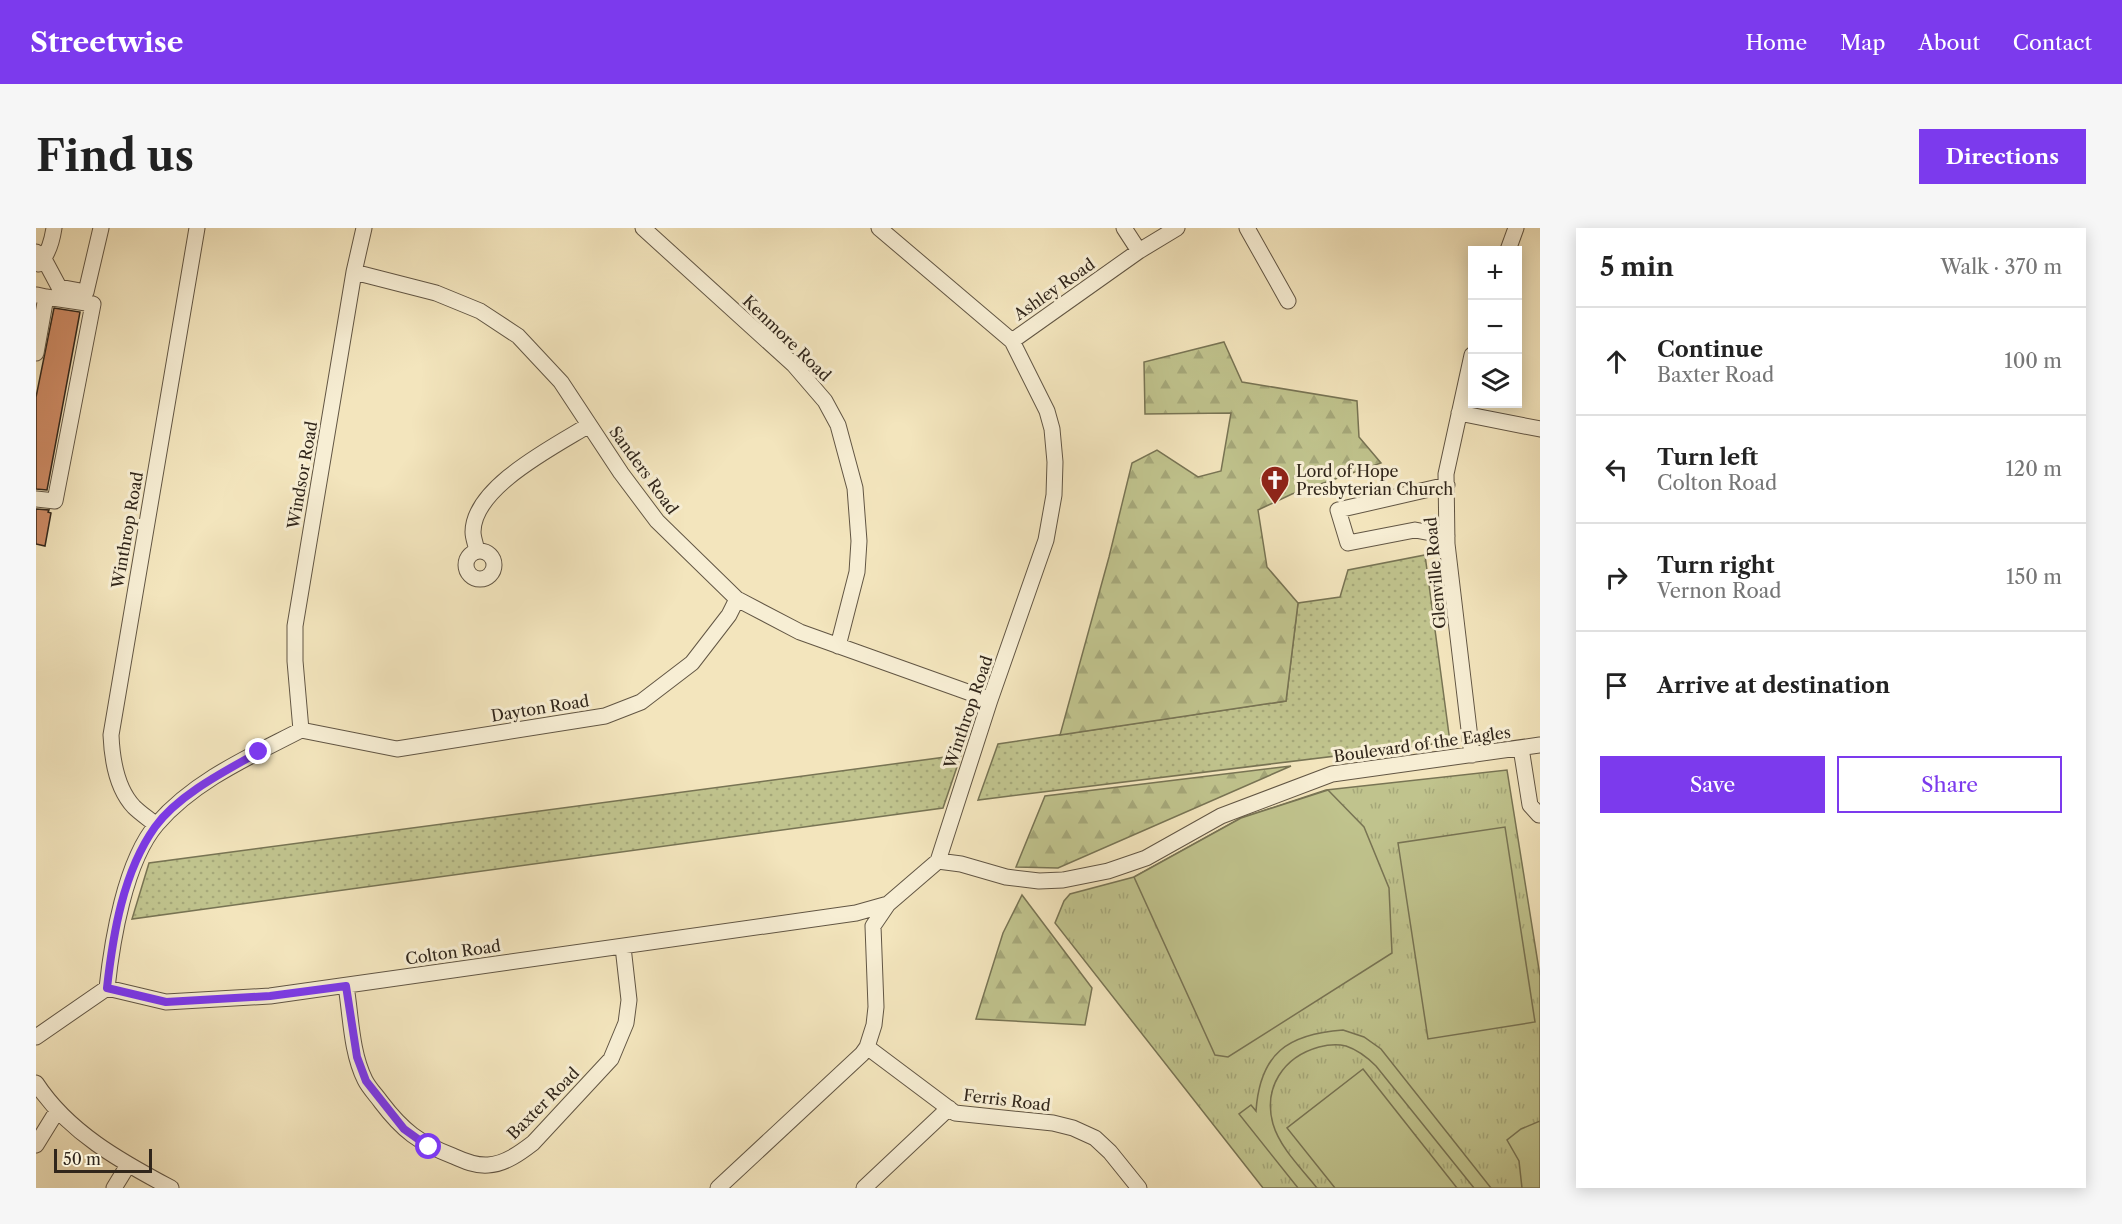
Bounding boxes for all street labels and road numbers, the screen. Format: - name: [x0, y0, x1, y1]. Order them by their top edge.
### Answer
- street label: Ashley Road: [1009, 254, 1099, 325]
- street label: Kenmore Road: [739, 291, 836, 385]
- street label: Windsor Road: [282, 419, 321, 531]
- street label: Sanders Road: [605, 422, 683, 518]
- street label: Winthrop Road: [107, 470, 147, 591]
- street label: Glenville Road: [1420, 516, 1450, 630]
- street label: Winthrop Road: [939, 653, 997, 772]
- street label: Dayton Road: [489, 690, 591, 726]
- street label: Boulevard of the Eagles: [1332, 722, 1512, 766]
- street label: Colton Road: [404, 935, 502, 969]
- street label: Baxter Road: [503, 1063, 583, 1143]
- street label: Ferris Road: [962, 1085, 1052, 1115]

